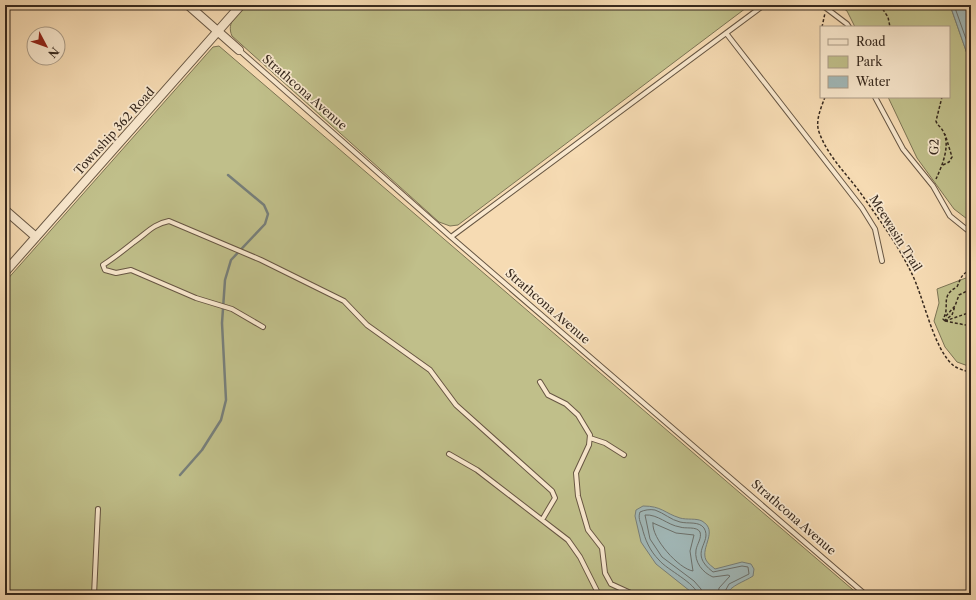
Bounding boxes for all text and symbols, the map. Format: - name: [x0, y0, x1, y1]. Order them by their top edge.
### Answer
- north arrow: [26, 26, 66, 66]
- legend: [820, 26, 950, 98]
- text: Road: [856, 34, 886, 49]
- text: N: [45, 44, 62, 61]
- street label: Strathcona Avenue: [260, 51, 351, 133]
- text: Park: [856, 54, 883, 69]
- text: Water: [855, 74, 890, 89]
- street label: Township 362 Road: [71, 84, 158, 178]
- street label: G2: [926, 138, 942, 155]
- street label: Meewasin Trail: [867, 192, 926, 274]
- street label: Strathcona Avenue: [503, 265, 594, 347]
- street label: Strathcona Avenue: [749, 476, 840, 558]

